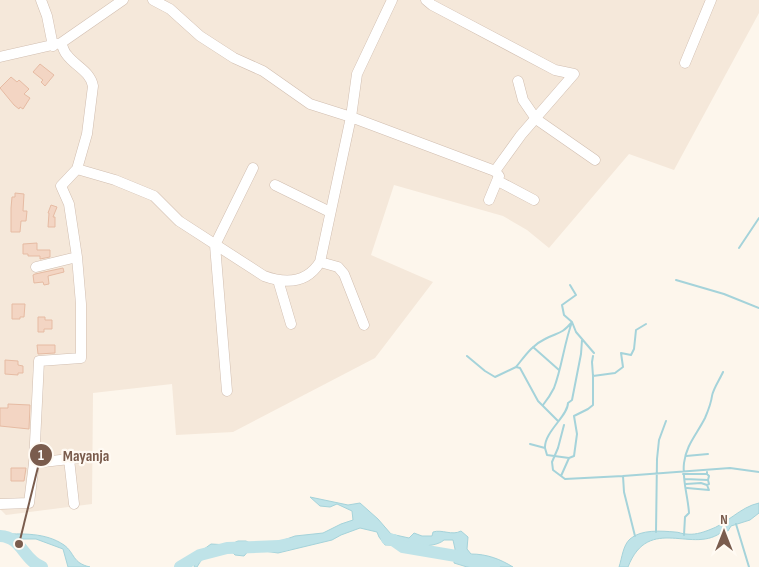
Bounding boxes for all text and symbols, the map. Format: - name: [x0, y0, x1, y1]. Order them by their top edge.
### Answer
- callout: Mayanja: [28, 440, 120, 471]
- text: 1: [38, 446, 44, 465]
- text: Mayanja: [63, 447, 109, 466]
- north arrow: [699, 507, 749, 557]
- text: N: [720, 511, 728, 528]

